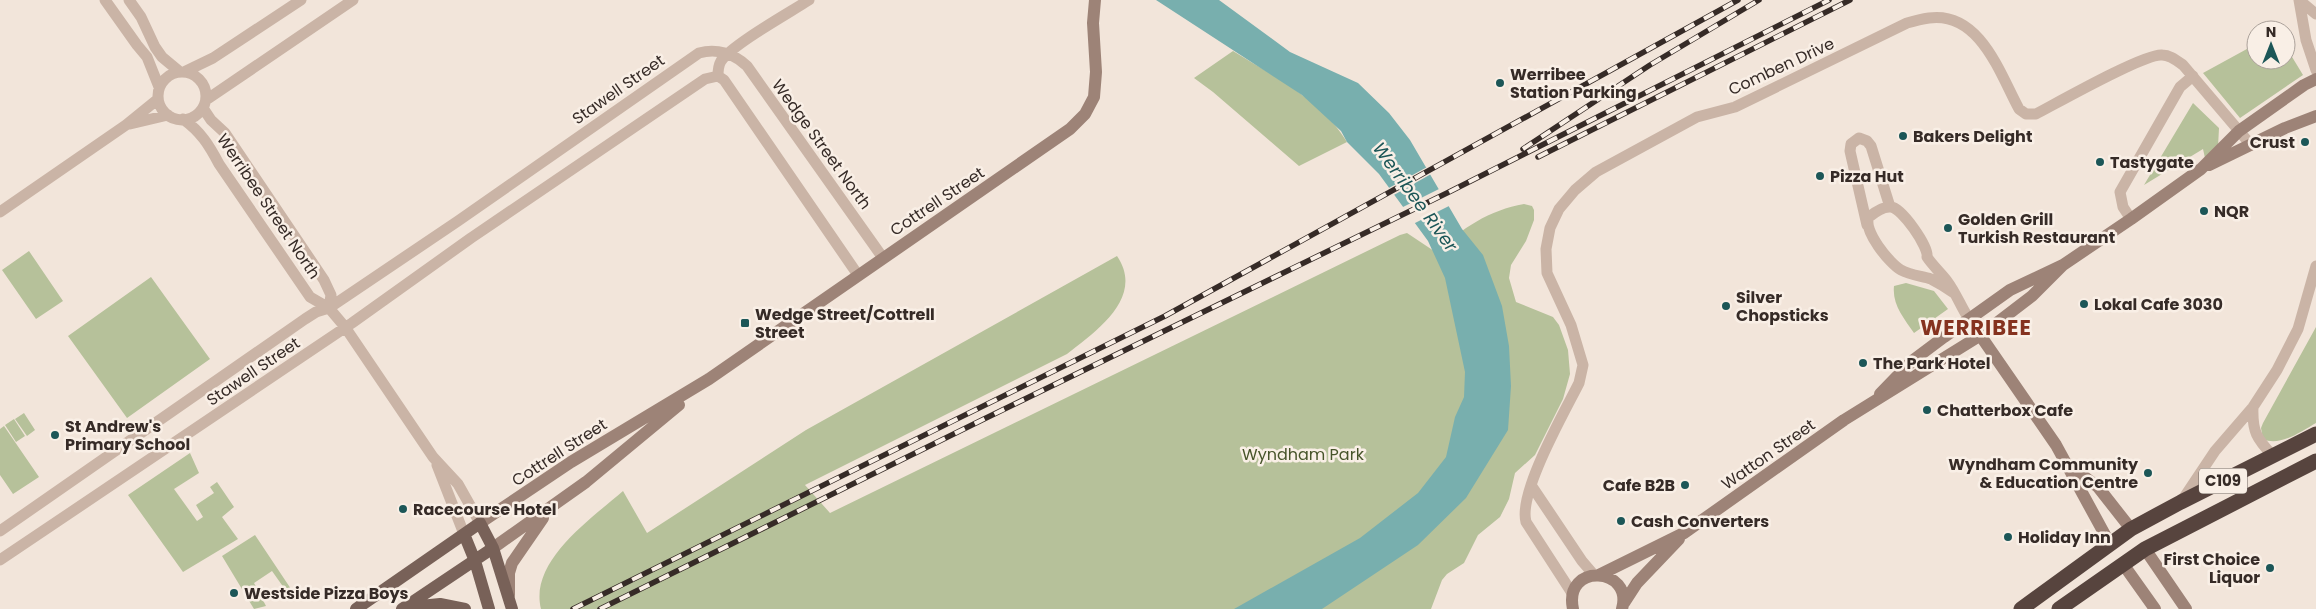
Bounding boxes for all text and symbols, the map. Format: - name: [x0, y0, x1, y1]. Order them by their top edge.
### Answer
- north arrow: [2246, 20, 2296, 70]
- text: N: [2266, 22, 2276, 42]
- street label: Comben Drive: [1724, 32, 1838, 101]
- street label: Stawell Street: [567, 49, 669, 130]
- place label: Werribee Station Parking: [1510, 63, 1637, 104]
- street label: Wedge Street North: [766, 74, 877, 214]
- marker: Werribee Station Parking: [1494, 77, 1506, 89]
- place label: Bakers Delight: [1913, 125, 2032, 148]
- street label: Werribee Street North: [211, 129, 326, 284]
- marker: Bakers Delight: [1897, 130, 1909, 142]
- place label: Crust: [2250, 131, 2295, 154]
- marker: Crust: [2299, 136, 2311, 148]
- water label: Werribee River: [1367, 137, 1464, 258]
- place label: Tastygate: [2110, 151, 2194, 174]
- marker: Tastygate: [2094, 156, 2106, 168]
- street label: Cottrell Street: [886, 161, 989, 241]
- place label: Pizza Hut: [1830, 165, 1904, 188]
- marker: Pizza Hut: [1814, 170, 1826, 182]
- place label: NQR: [2214, 200, 2249, 223]
- marker: NQR: [2198, 205, 2210, 217]
- place label: Golden Grill Turkish Restaurant: [1958, 208, 2115, 249]
- marker: Golden Grill Turkish Restaurant: [1942, 222, 1954, 234]
- place label: Silver Chopsticks: [1736, 286, 1829, 327]
- place label: Lokal Cafe 3030: [2094, 293, 2223, 316]
- marker: Lokal Cafe 3030: [2078, 298, 2090, 310]
- marker: Silver Chopsticks: [1720, 300, 1732, 312]
- place label: Wedge Street/Cottrell Street: [755, 303, 935, 344]
- district label: WERRIBEE: [1920, 313, 2032, 342]
- marker: Wedge Street/Cottrell Street: [739, 317, 751, 329]
- street label: Stawell Street: [202, 332, 305, 411]
- place label: The Park Hotel: [1873, 352, 1990, 375]
- marker: The Park Hotel: [1857, 357, 1869, 369]
- place label: Chatterbox Cafe: [1937, 399, 2073, 422]
- marker: Chatterbox Cafe: [1921, 404, 1933, 416]
- street label: Cottrell Street: [507, 413, 611, 492]
- street label: Watton Street: [1717, 413, 1820, 495]
- place label: St Andrew's Primary School: [65, 415, 190, 456]
- marker: St Andrew's Primary School: [49, 429, 61, 441]
- park label: Wyndham Park: [1242, 443, 1365, 466]
- place label: Wyndham Community & Education Centre: [1948, 453, 2139, 494]
- marker: Wyndham Community & Education Centre: [2142, 467, 2154, 479]
- road number: C109: [2199, 468, 2247, 494]
- place label: Cafe B2B: [1603, 474, 1675, 497]
- marker: Cafe B2B: [1679, 479, 1691, 491]
- place label: Racecourse Hotel: [413, 498, 556, 521]
- marker: Racecourse Hotel: [397, 503, 409, 515]
- place label: Cash Converters: [1631, 510, 1769, 533]
- marker: Cash Converters: [1615, 515, 1627, 527]
- place label: Holiday Inn: [2018, 526, 2111, 549]
- marker: Holiday Inn: [2002, 531, 2014, 543]
- place label: First Choice Liquor: [2163, 548, 2260, 589]
- marker: First Choice Liquor: [2264, 562, 2276, 574]
- place label: Westside Pizza Boys: [244, 582, 409, 605]
- marker: Westside Pizza Boys: [228, 587, 240, 599]

